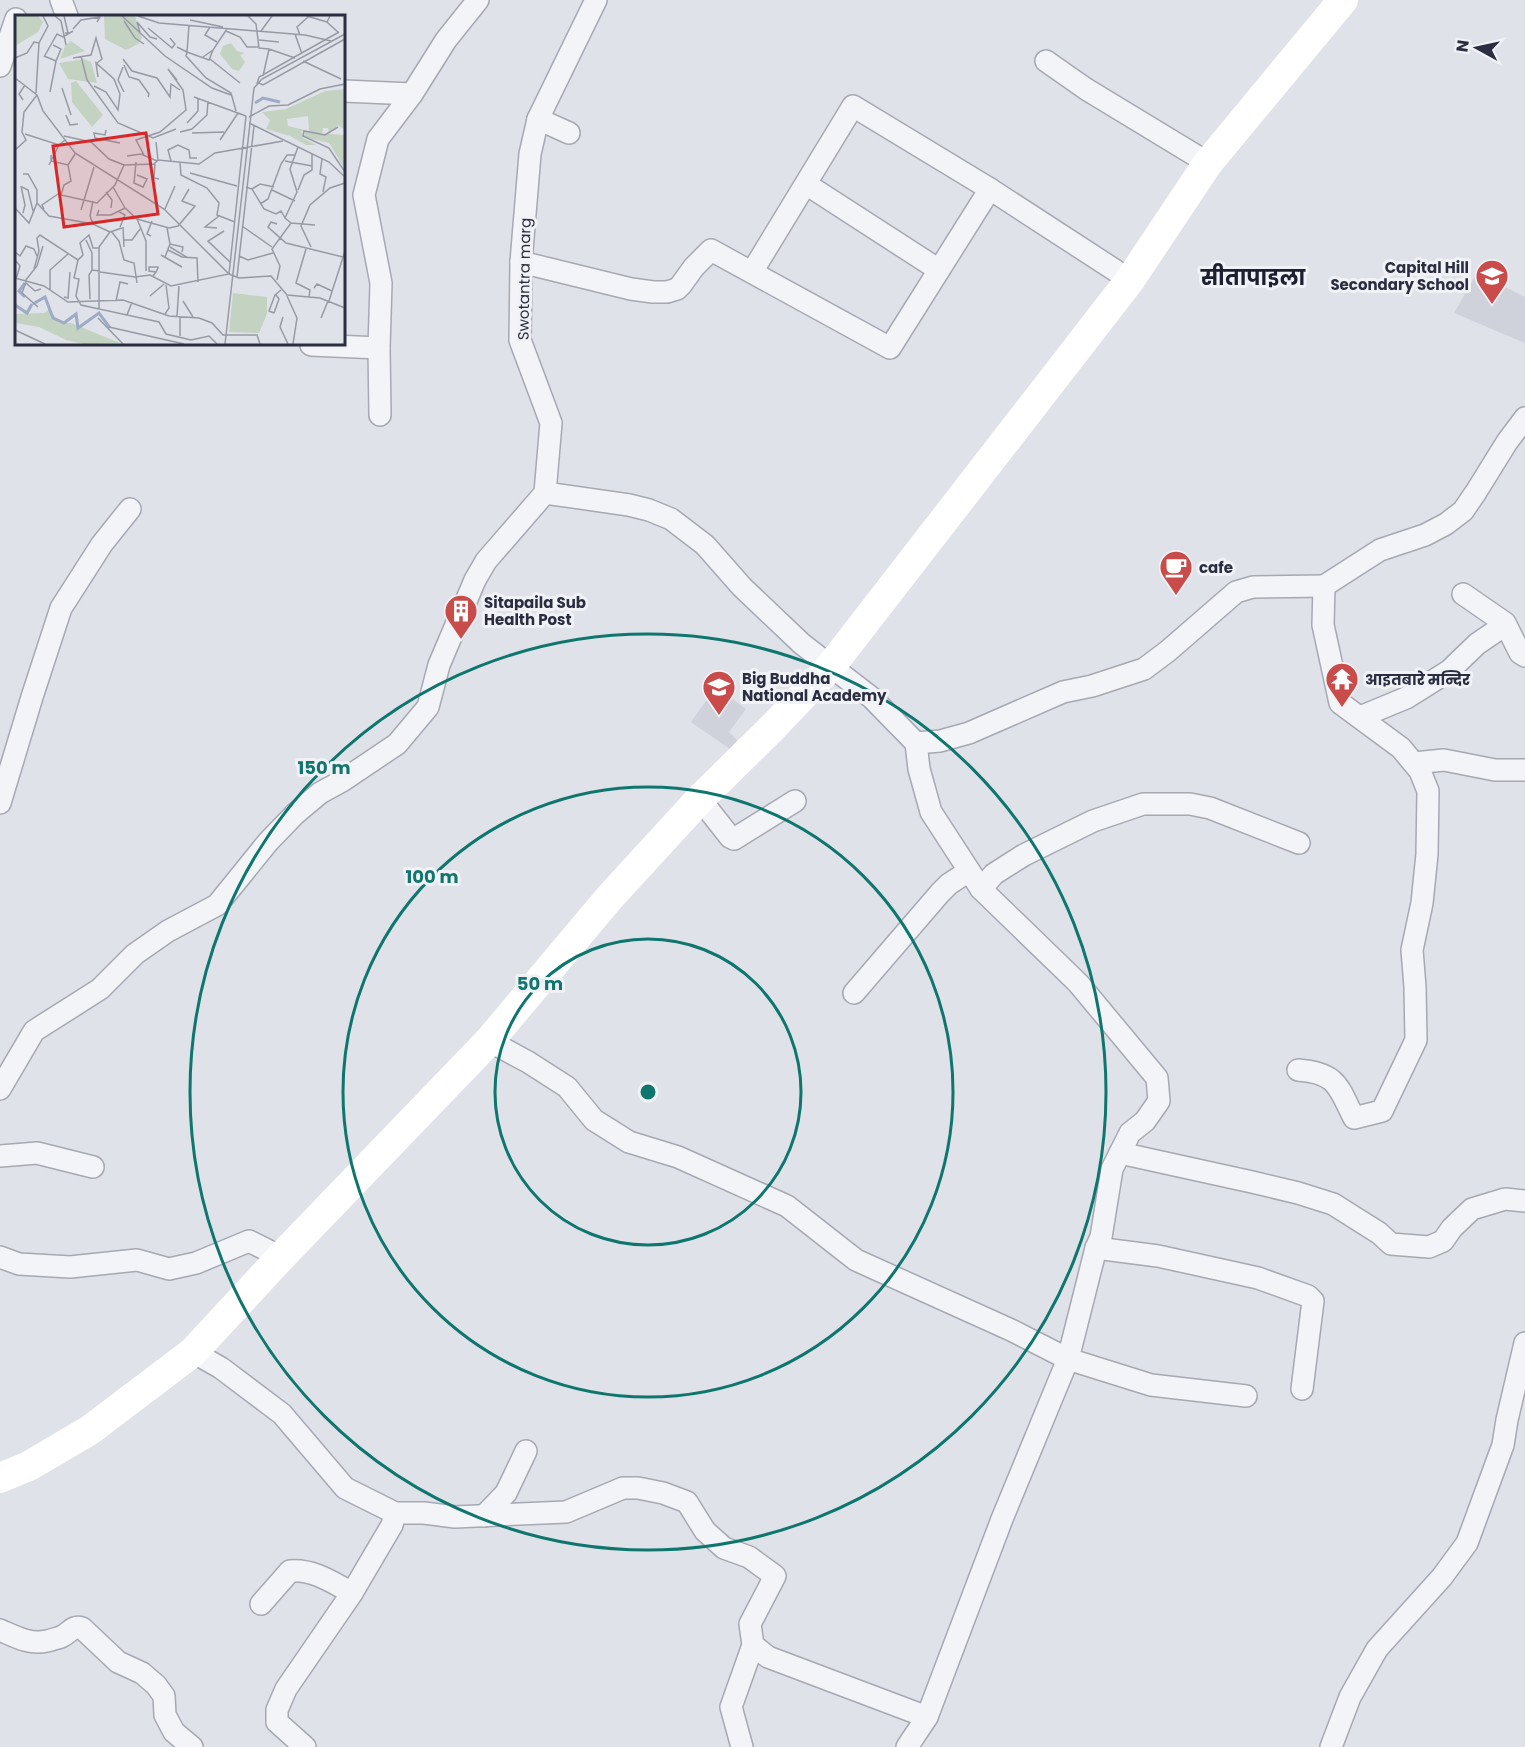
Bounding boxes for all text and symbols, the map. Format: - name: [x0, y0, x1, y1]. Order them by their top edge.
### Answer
- inset map: [15, 15, 345, 345]
- north arrow: [1447, 18, 1507, 78]
- text: N: [1450, 38, 1475, 54]
- street label: Swotantra marg: [512, 218, 536, 340]
- place label: Capital Hill Secondary School: [1330, 257, 1469, 295]
- school or university icon: Capital Hill Secondary School: [1474, 258, 1510, 305]
- district label: सीतापाइला: [1200, 263, 1307, 292]
- cafe icon: cafe: [1158, 549, 1194, 596]
- place label: cafe: [1199, 557, 1233, 578]
- place label: Sitapaila Sub Health Post: [484, 592, 586, 630]
- building icon: Sitapaila Sub Health Post: [443, 593, 479, 640]
- temple icon: आइतबारे मन्दिर: [1324, 661, 1360, 708]
- place label: Big Buddha National Academy: [742, 668, 887, 706]
- school or university icon: Big Buddha National Academy: [701, 669, 737, 716]
- place label: आइतबारे मन्दिर: [1365, 669, 1471, 690]
- text: 150 m: [297, 755, 351, 780]
- text: 100 m: [405, 864, 459, 889]
- text: 50 m: [517, 971, 563, 996]
- centre of rings: [638, 1082, 658, 1102]

